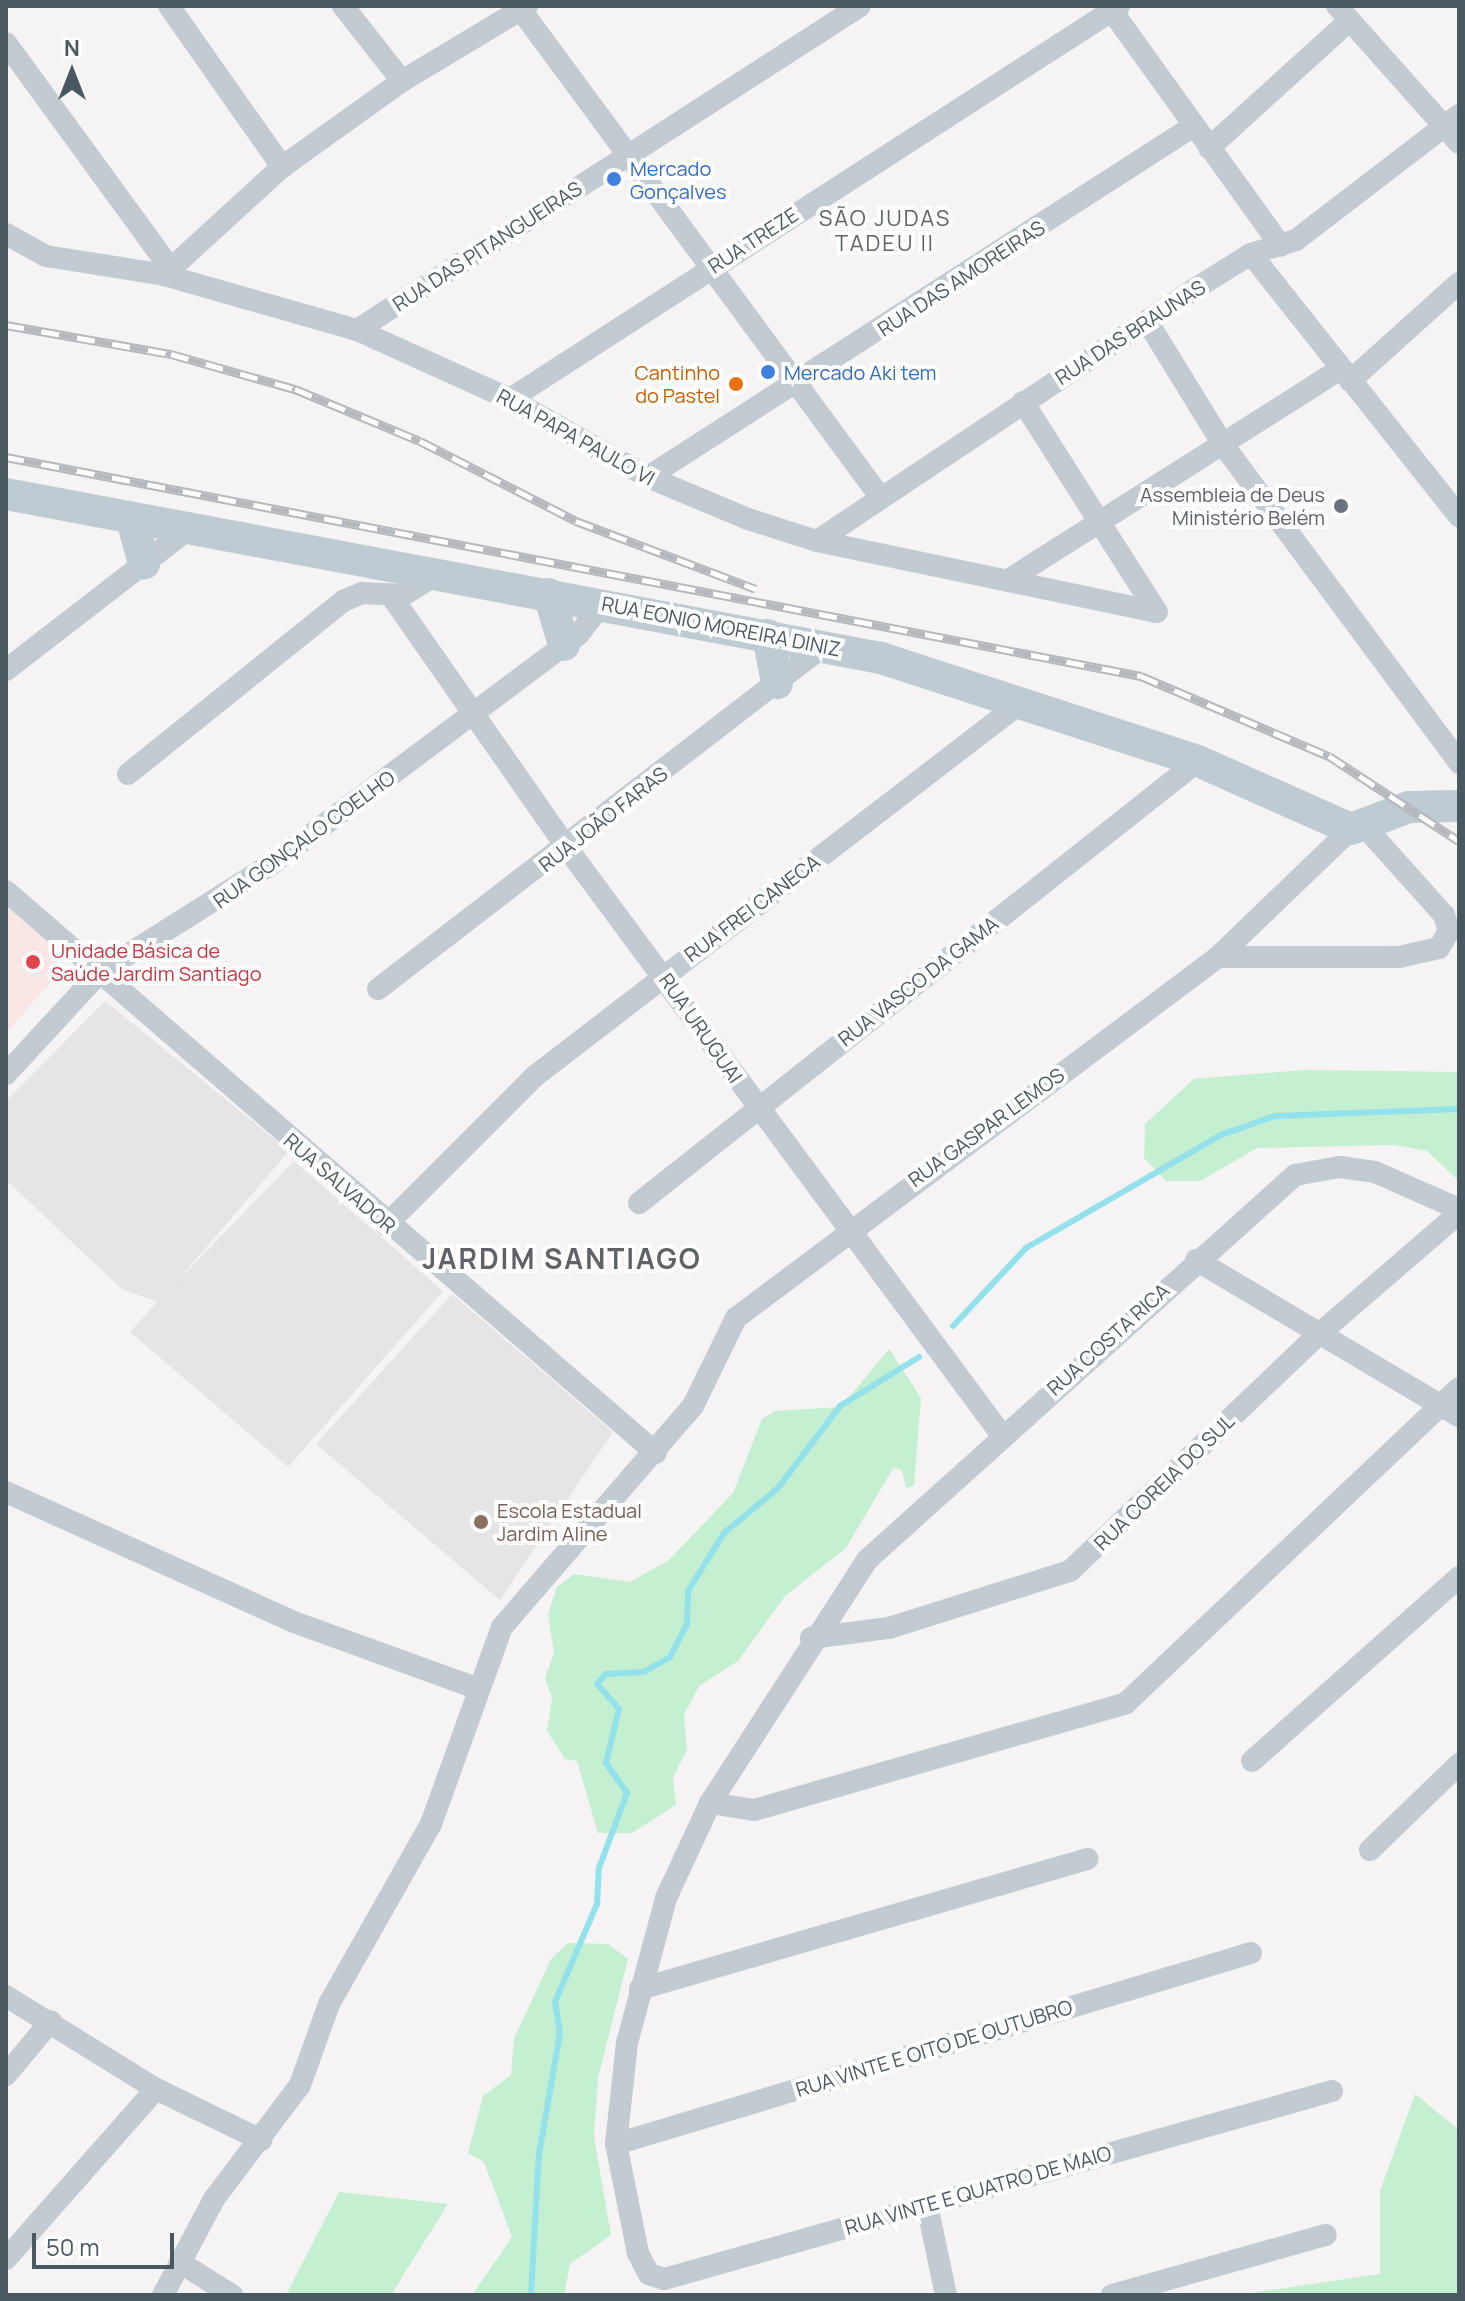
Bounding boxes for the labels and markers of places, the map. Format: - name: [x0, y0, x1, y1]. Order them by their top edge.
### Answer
- place label: Mercado Gonçalves: [630, 156, 726, 203]
- marker: Mercado Gonçalves: [605, 170, 623, 188]
- place label: Cantinho do Pastel: [634, 360, 720, 407]
- place label: Mercado Aki tem: [784, 360, 937, 384]
- marker: Mercado Aki tem: [759, 363, 777, 381]
- marker: Cantinho do Pastel: [727, 375, 745, 393]
- place label: Assembleia de Deus Ministério Belém: [1140, 482, 1325, 529]
- marker: Assembleia de Deus Ministério Belém: [1332, 497, 1350, 515]
- place label: Unidade Básica de Saúde Jardim Santiago: [51, 938, 262, 985]
- marker: Unidade Básica de Saúde Jardim Santiago: [22, 951, 44, 973]
- place label: Escola Estadual Jardim Aline: [497, 1498, 642, 1545]
- marker: Escola Estadual Jardim Aline: [472, 1513, 490, 1531]

